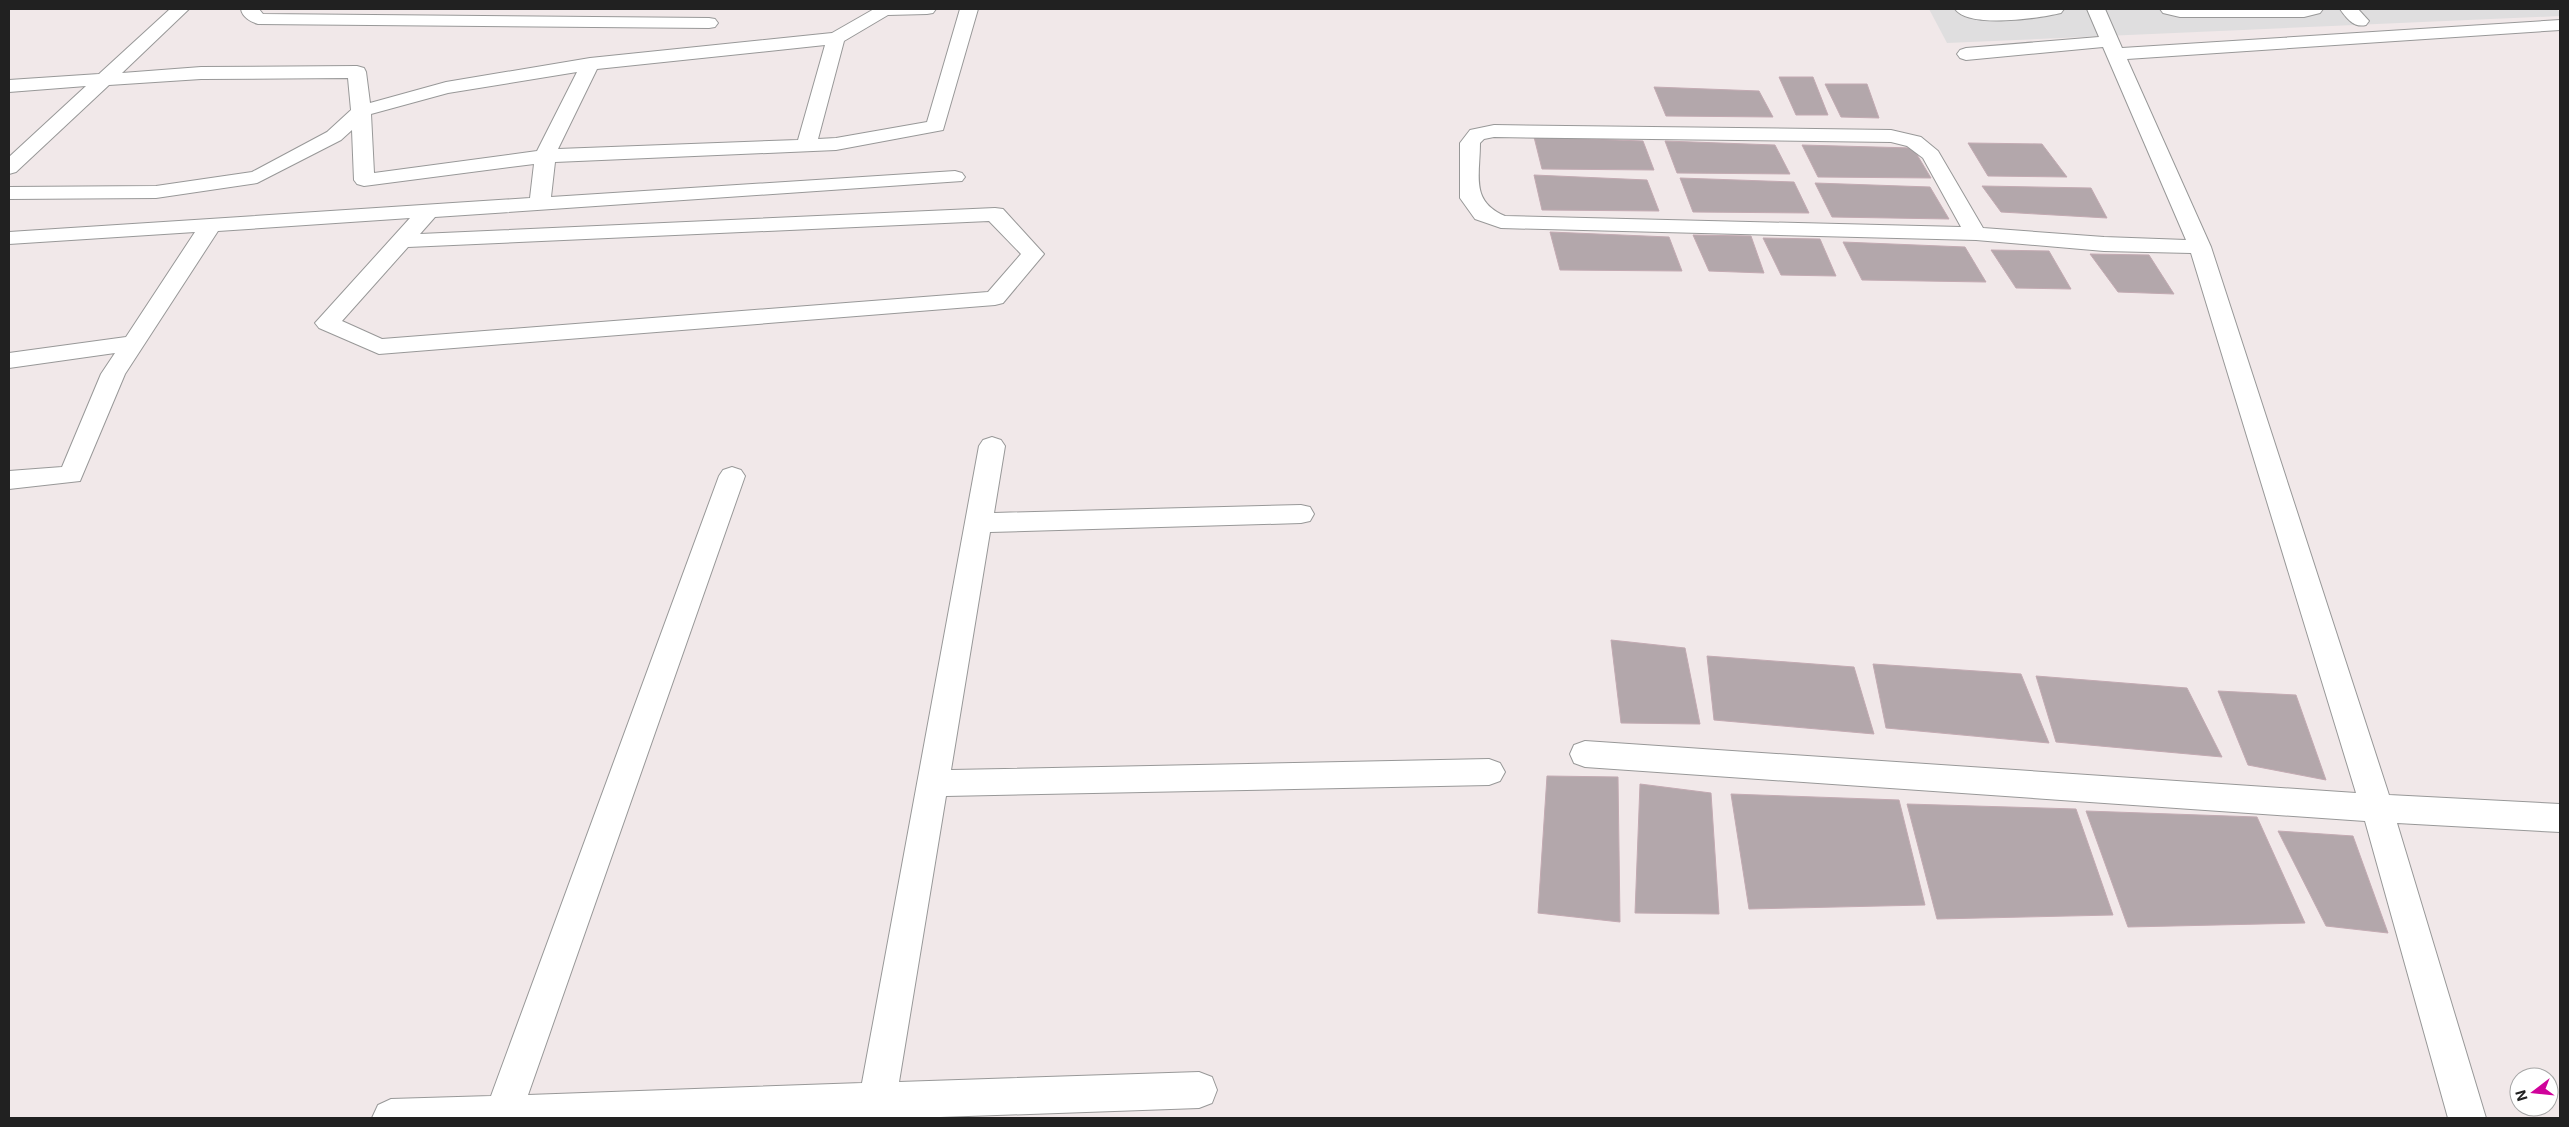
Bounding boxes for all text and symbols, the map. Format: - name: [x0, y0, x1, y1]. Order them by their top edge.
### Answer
- north arrow: [2509, 1067, 2559, 1117]
- text: N: [2511, 1088, 2531, 1103]

